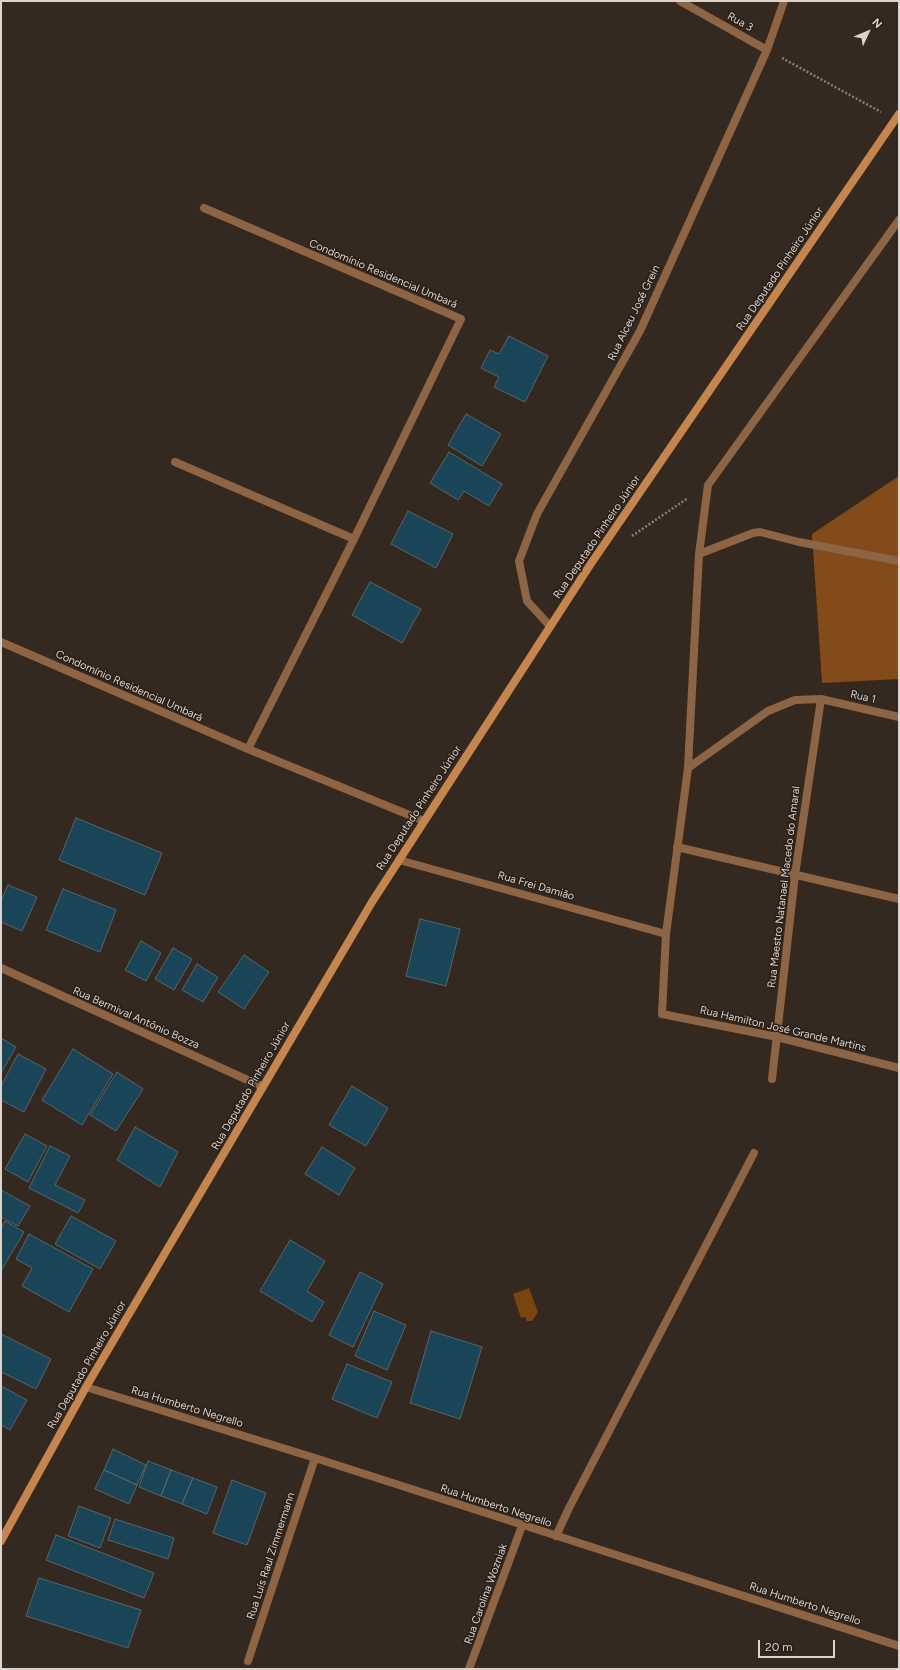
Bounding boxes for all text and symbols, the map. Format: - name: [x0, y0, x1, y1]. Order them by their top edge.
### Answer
- street label: Rua 3: [725, 10, 755, 34]
- north arrow: [848, 12, 888, 52]
- text: N: [869, 16, 885, 31]
- street label: Rua Deputado Pinheiro Júnior: [734, 205, 826, 333]
- street label: Condomínio Residencial Umbará: [307, 237, 459, 311]
- street label: Rua Alceu José Grein: [605, 263, 663, 363]
- street label: Rua Deputado Pinheiro Júnior: [551, 473, 643, 601]
- street label: Condomínio Residencial Umbará: [53, 647, 205, 725]
- street label: Rua 1: [849, 688, 877, 706]
- street label: Rua Deputado Pinheiro Júnior: [374, 743, 464, 873]
- street label: Rua Maestro Natanael Macedo do Amaral: [765, 785, 803, 989]
- street label: Rua Frei Damião: [496, 869, 576, 903]
- street label: Rua Bermival Antônio Bozza: [71, 984, 201, 1052]
- street label: Rua Hamilton José Grande Martins: [698, 1003, 868, 1055]
- street label: Rua Deputado Pinheiro Júnior: [209, 1019, 293, 1153]
- street label: Rua Deputado Pinheiro Júnior: [45, 1298, 129, 1432]
- street label: Rua Humberto Negrello: [129, 1384, 245, 1430]
- street label: Rua Humberto Negrello: [439, 1482, 553, 1530]
- street label: Rua Luís Raul Zimmermann: [244, 1491, 298, 1621]
- street label: Rua Carolina Wozniak: [462, 1542, 510, 1646]
- street label: Rua Humberto Negrello: [748, 1580, 862, 1628]
- scale bar: [760, 1632, 837, 1658]
- text: 20 m: [765, 1640, 793, 1654]

